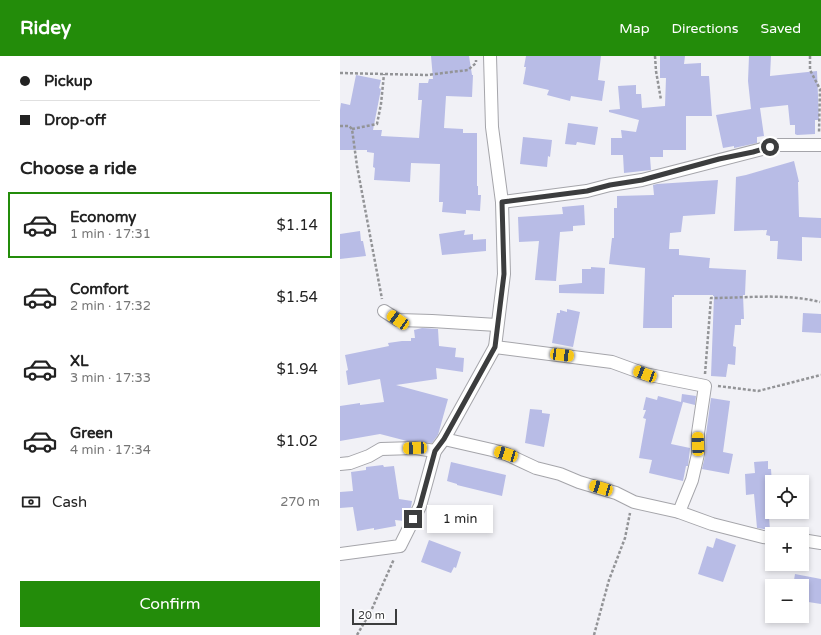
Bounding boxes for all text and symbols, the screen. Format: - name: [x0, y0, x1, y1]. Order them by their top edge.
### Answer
- text: Ridey: [20, 17, 71, 39]
- text: Map: [619, 20, 650, 37]
- text: Directions: [672, 20, 739, 37]
- text: Saved: [761, 20, 801, 37]
- text: Pickup: [44, 72, 92, 90]
- text: Drop-off: [44, 111, 106, 129]
- route start: [761, 138, 779, 156]
- text: Choose a ride: [20, 157, 137, 179]
- icon: car: [22, 207, 58, 243]
- text: Economy: [70, 208, 136, 226]
- text: $1.14: [277, 216, 318, 234]
- text: 1 min · 17:31: [70, 226, 151, 242]
- icon: car: [22, 279, 58, 315]
- text: Comfort: [70, 280, 129, 298]
- text: $1.54: [277, 288, 318, 306]
- text: 2 min · 17:32: [70, 298, 151, 314]
- car: [385, 308, 411, 332]
- car: [549, 348, 575, 362]
- icon: car: [22, 351, 58, 387]
- text: XL: [70, 352, 89, 370]
- text: $1.94: [277, 360, 318, 378]
- car: [632, 364, 658, 384]
- text: 3 min · 17:33: [70, 370, 151, 386]
- icon: car: [22, 423, 58, 459]
- text: Green: [70, 424, 113, 442]
- text: $1.02: [277, 432, 318, 450]
- car: [692, 432, 704, 456]
- text: 4 min · 17:34: [70, 442, 151, 458]
- car: [403, 442, 427, 454]
- car: [493, 445, 519, 463]
- map controls: [765, 475, 809, 623]
- button: locate: [765, 475, 809, 519]
- car: [588, 479, 614, 497]
- icon: cash: [20, 491, 42, 513]
- text: Cash: [52, 493, 87, 511]
- text: 270 m: [280, 494, 320, 510]
- callout: 1 min: [427, 505, 493, 533]
- route end: [404, 510, 422, 528]
- text: 1 min: [443, 511, 477, 527]
- button: +: [765, 527, 809, 571]
- button: −: [765, 579, 809, 623]
- button: Confirm: [20, 581, 320, 627]
- scale bar: [352, 607, 397, 626]
- text: 20 m: [358, 609, 385, 622]

